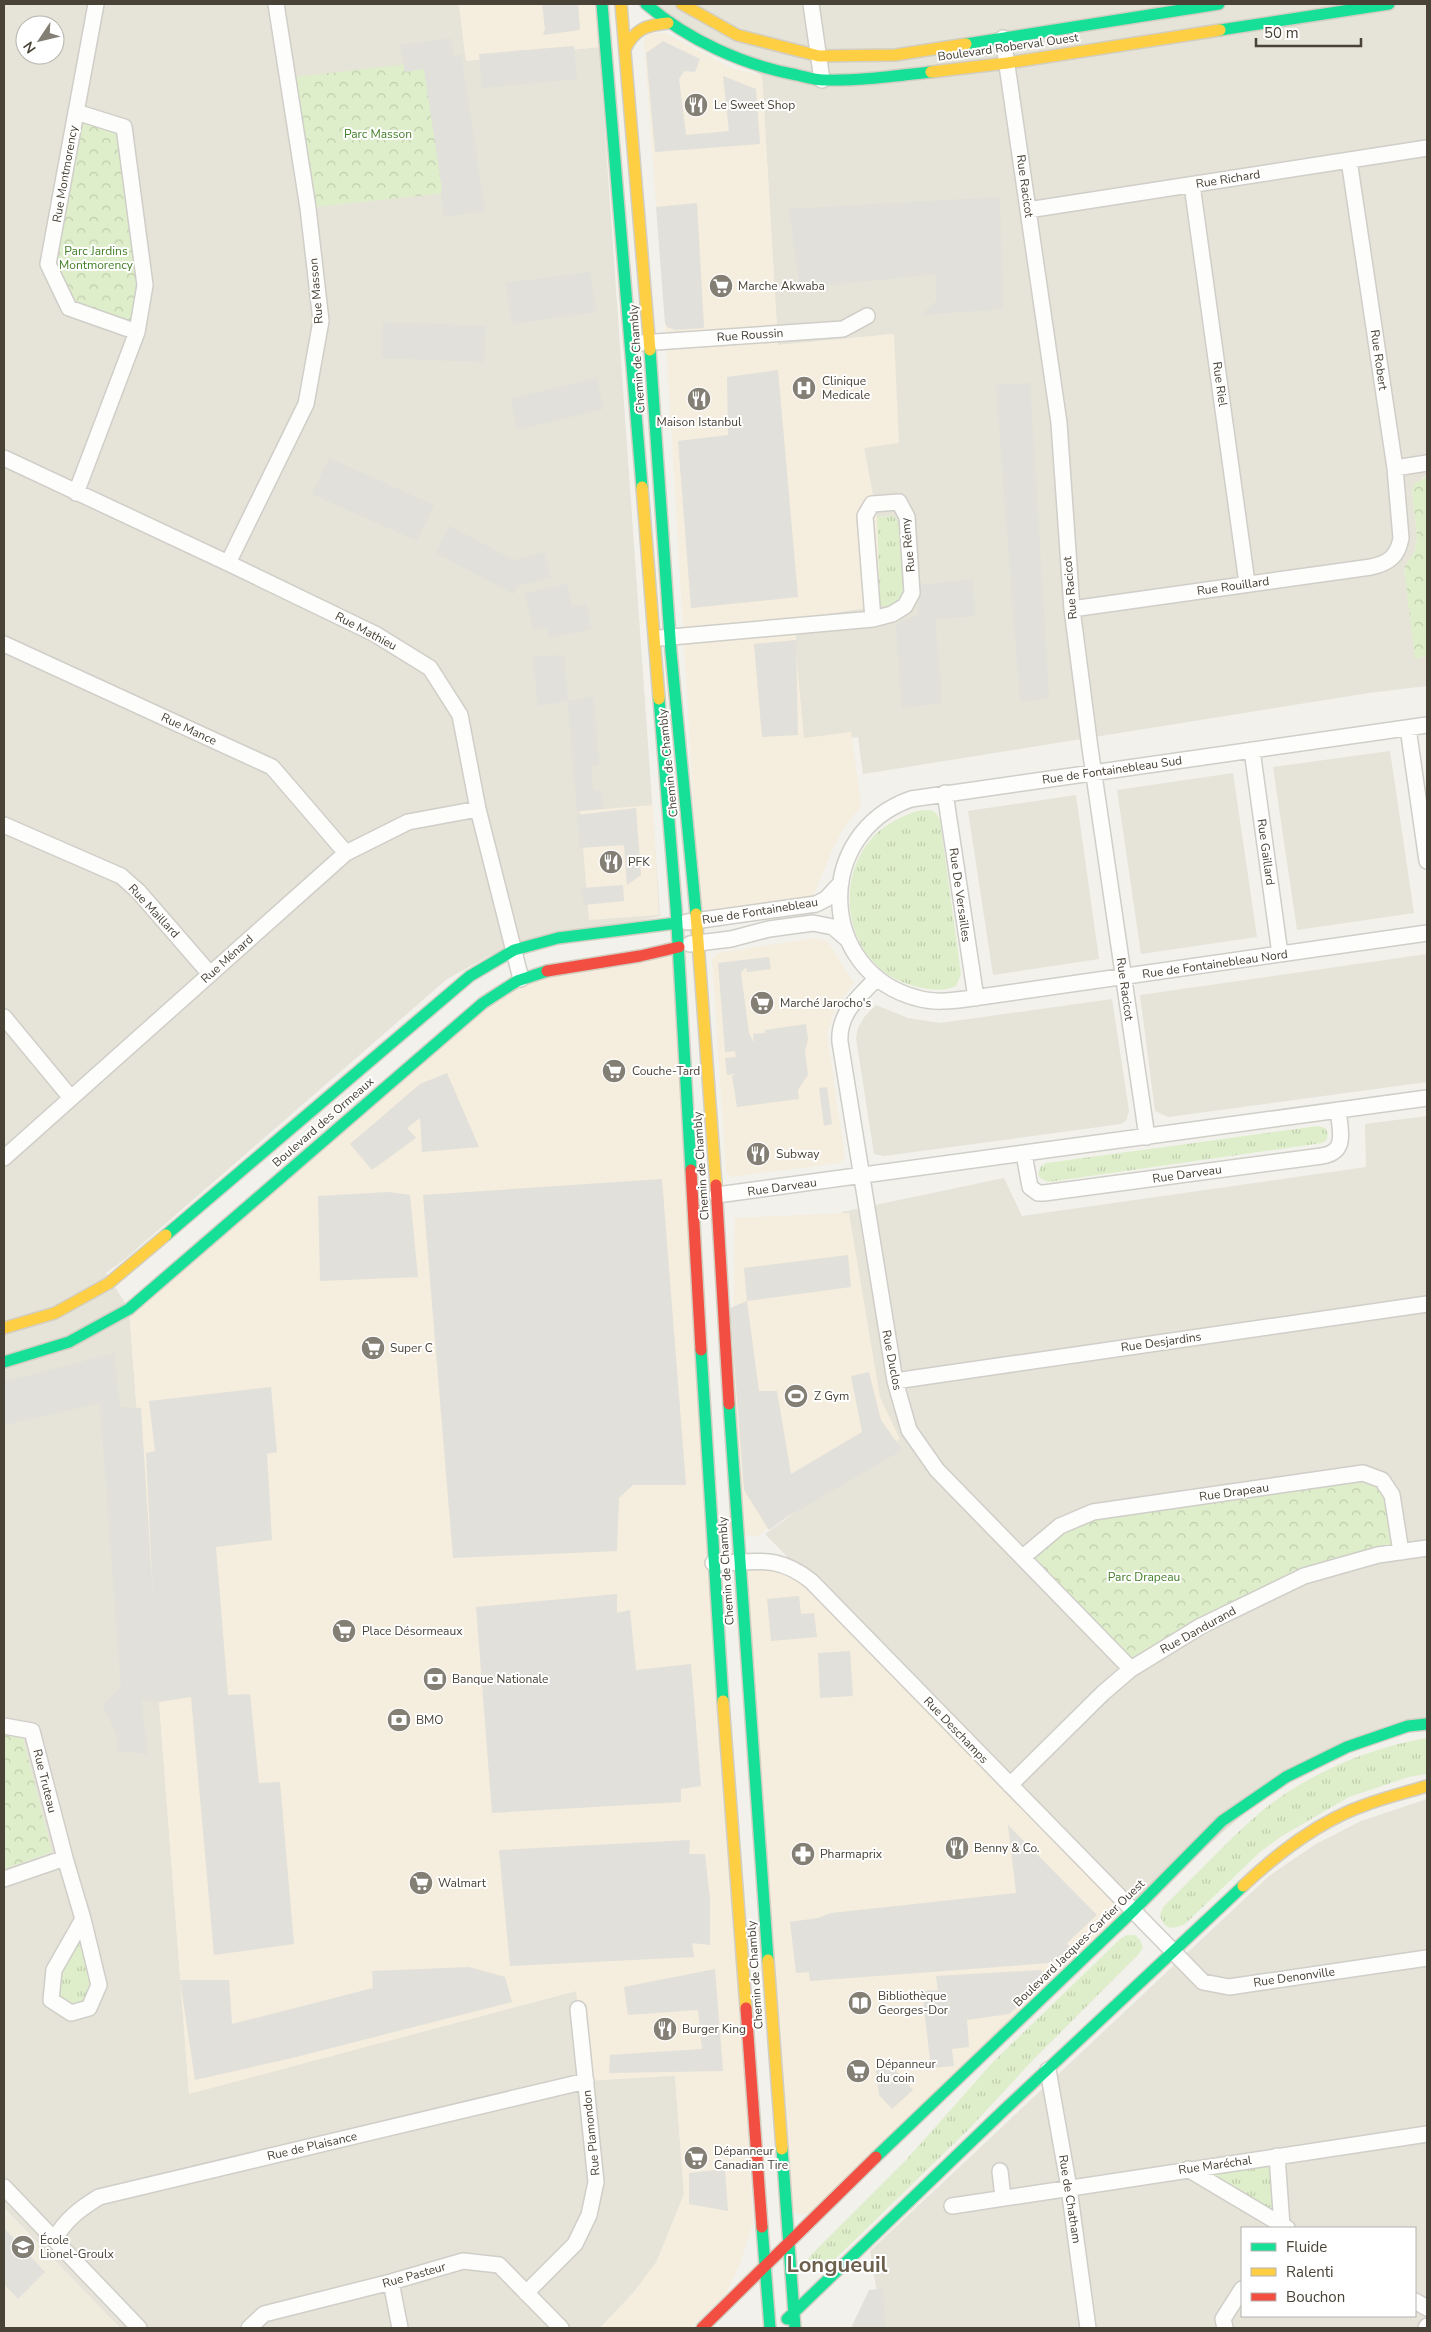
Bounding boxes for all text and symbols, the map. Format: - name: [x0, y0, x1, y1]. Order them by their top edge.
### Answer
- north arrow: [15, 15, 65, 65]
- scale bar: [1256, 15, 1361, 47]
- text: 50 m: [1264, 23, 1299, 43]
- street label: Boulevard Roberval Ouest: [937, 29, 1080, 65]
- text: N: [19, 37, 41, 57]
- restaurant icon: Le Sweet Shop: [683, 92, 709, 118]
- place label: Le Sweet Shop: [714, 97, 795, 113]
- street label: Rue Montmorency: [49, 123, 82, 224]
- park label: Parc Masson: [344, 126, 412, 142]
- street label: Rue Racicot: [1013, 154, 1037, 219]
- street label: Rue Richard: [1195, 166, 1261, 192]
- park label: Parc Jardins Montmorency: [59, 243, 134, 273]
- street label: Rue Masson: [305, 257, 327, 325]
- supermarket icon: Marche Akwaba: [708, 273, 734, 299]
- place label: Marche Akwaba: [738, 278, 825, 294]
- street label: Chemin de Chambly: [625, 303, 649, 414]
- street label: Rue Roussin: [716, 325, 784, 345]
- street label: Rue Robert: [1367, 329, 1391, 392]
- street label: Rue Riel: [1209, 361, 1231, 408]
- place label: Clinique Medicale: [822, 373, 870, 403]
- hospital icon: Clinique Medicale: [791, 375, 817, 401]
- restaurant icon: Maison Istanbul: [686, 386, 712, 412]
- place label: Maison Istanbul: [656, 414, 742, 430]
- street label: Rue Rémy: [897, 516, 919, 573]
- street label: Rue Racicot: [1059, 555, 1081, 620]
- street label: Rue Rouillard: [1196, 573, 1270, 599]
- street label: Rue Mathieu: [332, 608, 400, 654]
- street label: Chemin de Chambly: [654, 707, 682, 818]
- street label: Rue Mance: [159, 709, 219, 749]
- street label: Rue de Fontainebleau Sud: [1041, 752, 1183, 788]
- street label: Rue Gaillard: [1253, 818, 1279, 886]
- street label: Rue De Versailles: [945, 847, 975, 943]
- restaurant icon: PFK: [598, 849, 624, 875]
- place label: PFK: [628, 854, 650, 870]
- street label: Rue Maillard: [125, 881, 183, 941]
- street label: Rue de Fontainebleau: [701, 894, 819, 928]
- street label: Rue Ménard: [197, 931, 257, 987]
- street label: Rue de Fontainebleau Nord: [1141, 946, 1289, 982]
- street label: Rue Racicot: [1113, 957, 1137, 1022]
- supermarket icon: Marché Jarocho's: [749, 990, 775, 1016]
- place label: Marché Jarocho's: [780, 995, 872, 1011]
- supermarket icon: Couche-Tard: [601, 1058, 627, 1084]
- place label: Couche-Tard: [632, 1063, 700, 1079]
- street label: Boulevard des Ormeaux: [269, 1073, 378, 1171]
- street label: Chemin de Chambly: [689, 1110, 713, 1221]
- restaurant icon: Subway: [745, 1141, 771, 1167]
- place label: Subway: [776, 1146, 820, 1162]
- street label: Rue Darveau: [1151, 1161, 1223, 1187]
- street label: Rue Darveau: [746, 1174, 818, 1200]
- street label: Rue Duclos: [878, 1328, 906, 1392]
- street label: Rue Desjardins: [1120, 1328, 1202, 1356]
- supermarket icon: Super C: [360, 1335, 386, 1361]
- place label: Super C: [390, 1340, 433, 1356]
- sports icon: Z Gym: [783, 1383, 809, 1409]
- place label: Z Gym: [814, 1388, 849, 1404]
- street label: Rue Drapeau: [1198, 1479, 1270, 1505]
- street label: Chemin de Chambly: [714, 1515, 738, 1626]
- park label: Parc Drapeau: [1108, 1569, 1180, 1585]
- street label: Rue Dandurand: [1157, 1603, 1239, 1657]
- supermarket icon: Place Désormeaux: [331, 1618, 357, 1644]
- place label: Place Désormeaux: [362, 1623, 463, 1639]
- bank icon: Banque Nationale: [422, 1666, 448, 1692]
- place label: Banque Nationale: [452, 1671, 548, 1687]
- street label: Rue Deschamps: [920, 1693, 992, 1767]
- bank icon: BMO: [386, 1707, 412, 1733]
- place label: BMO: [416, 1712, 444, 1728]
- street label: Rue Truteau: [29, 1747, 61, 1815]
- restaurant icon: Benny & Co.: [944, 1835, 970, 1861]
- place label: Benny & Co.: [974, 1840, 1040, 1856]
- pharmacy icon: Pharmaprix: [790, 1841, 816, 1867]
- place label: Pharmaprix: [820, 1846, 883, 1862]
- supermarket icon: Walmart: [408, 1870, 434, 1896]
- place label: Walmart: [438, 1875, 487, 1891]
- street label: Boulevard Jacques-Cartier Ouest: [1010, 1875, 1149, 2010]
- street label: Chemin de Chambly: [743, 1919, 767, 2030]
- street label: Rue Denonville: [1252, 1963, 1336, 1991]
- place label: Bibliothèque Georges-Dor: [878, 1988, 949, 2018]
- library icon: Bibliothèque Georges-Dor: [847, 1990, 873, 2016]
- restaurant icon: Burger King: [652, 2016, 678, 2042]
- place label: Burger King: [682, 2021, 746, 2037]
- place label: Dépanneur du coin: [876, 2056, 936, 2086]
- supermarket icon: Dépanneur du coin: [845, 2058, 871, 2084]
- street label: Rue Plamondon: [579, 2089, 603, 2177]
- street label: Rue de Plaisance: [265, 2128, 359, 2164]
- place label: Dépanneur Canadian Tire: [714, 2143, 788, 2173]
- supermarket icon: Dépanneur Canadian Tire: [683, 2145, 709, 2171]
- street label: Rue Maréchal: [1177, 2152, 1253, 2178]
- street label: Rue de Chatham: [1055, 2154, 1085, 2244]
- legend: [1241, 2227, 1416, 2317]
- place label: École Lionel-Groulx: [40, 2232, 115, 2262]
- school or university icon: École Lionel-Groulx: [10, 2234, 36, 2260]
- text: Fluide: [1286, 2237, 1327, 2257]
- district label: Longueuil: [786, 2250, 888, 2280]
- street label: Rue Pasteur: [380, 2258, 448, 2292]
- text: Ralenti: [1286, 2262, 1334, 2282]
- text: Bouchon: [1286, 2287, 1345, 2307]

